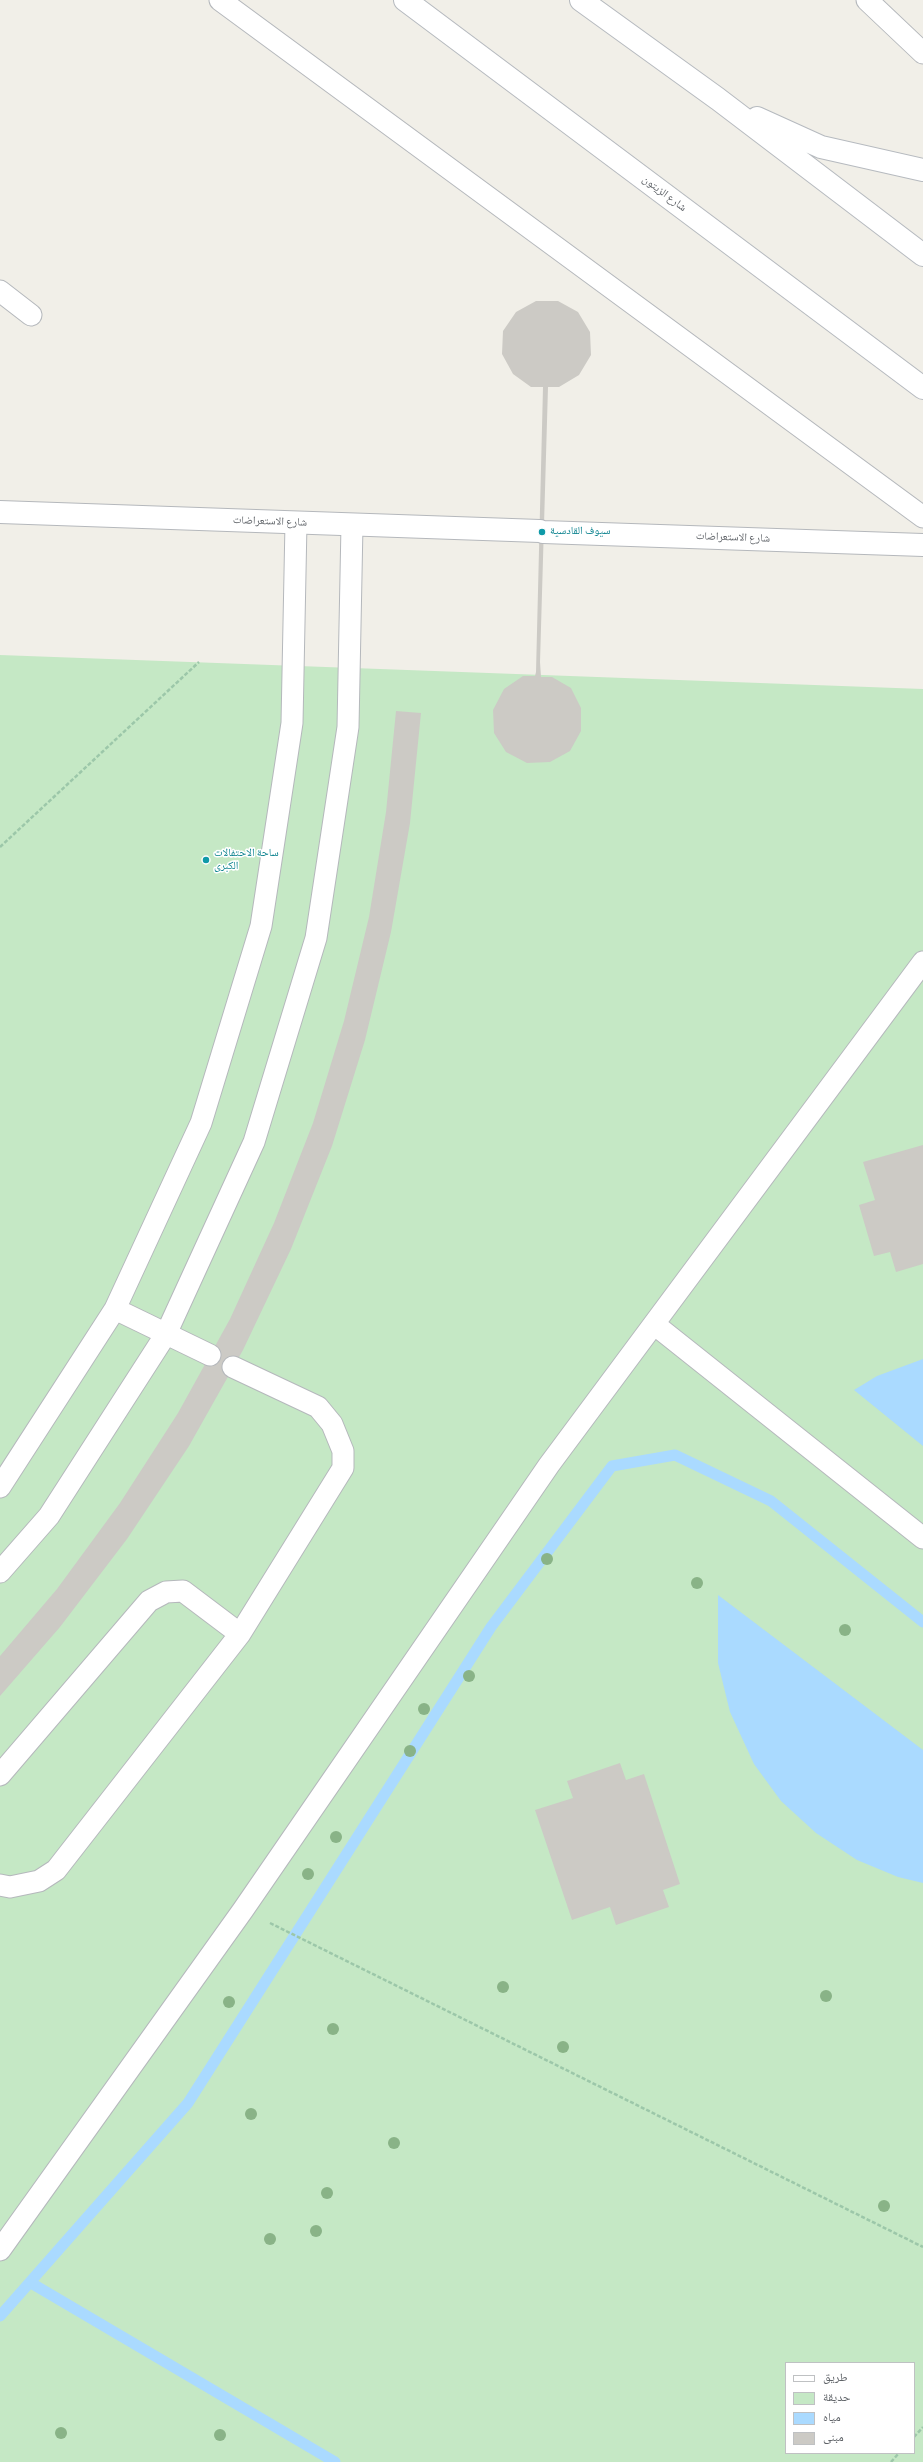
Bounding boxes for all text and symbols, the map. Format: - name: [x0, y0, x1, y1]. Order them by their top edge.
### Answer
- street label: شارع الزيتون: [639, 173, 689, 215]
- street label: شارع الاستعراضات: [233, 514, 307, 530]
- place label: سيوف القادسية: [550, 525, 611, 539]
- marker: سيوف القادسية: [537, 527, 547, 537]
- street label: شارع الاستعراضات: [696, 530, 770, 546]
- place label: ساحة الاحتفالات الكبرى: [214, 847, 279, 873]
- marker: ساحة الاحتفالات الكبرى: [201, 855, 211, 865]
- legend: [785, 2362, 915, 2454]
- text: طريق: [823, 2369, 848, 2386]
- text: حديقة: [823, 2389, 851, 2406]
- text: مياه: [823, 2409, 841, 2426]
- text: مبنى: [823, 2429, 844, 2446]

